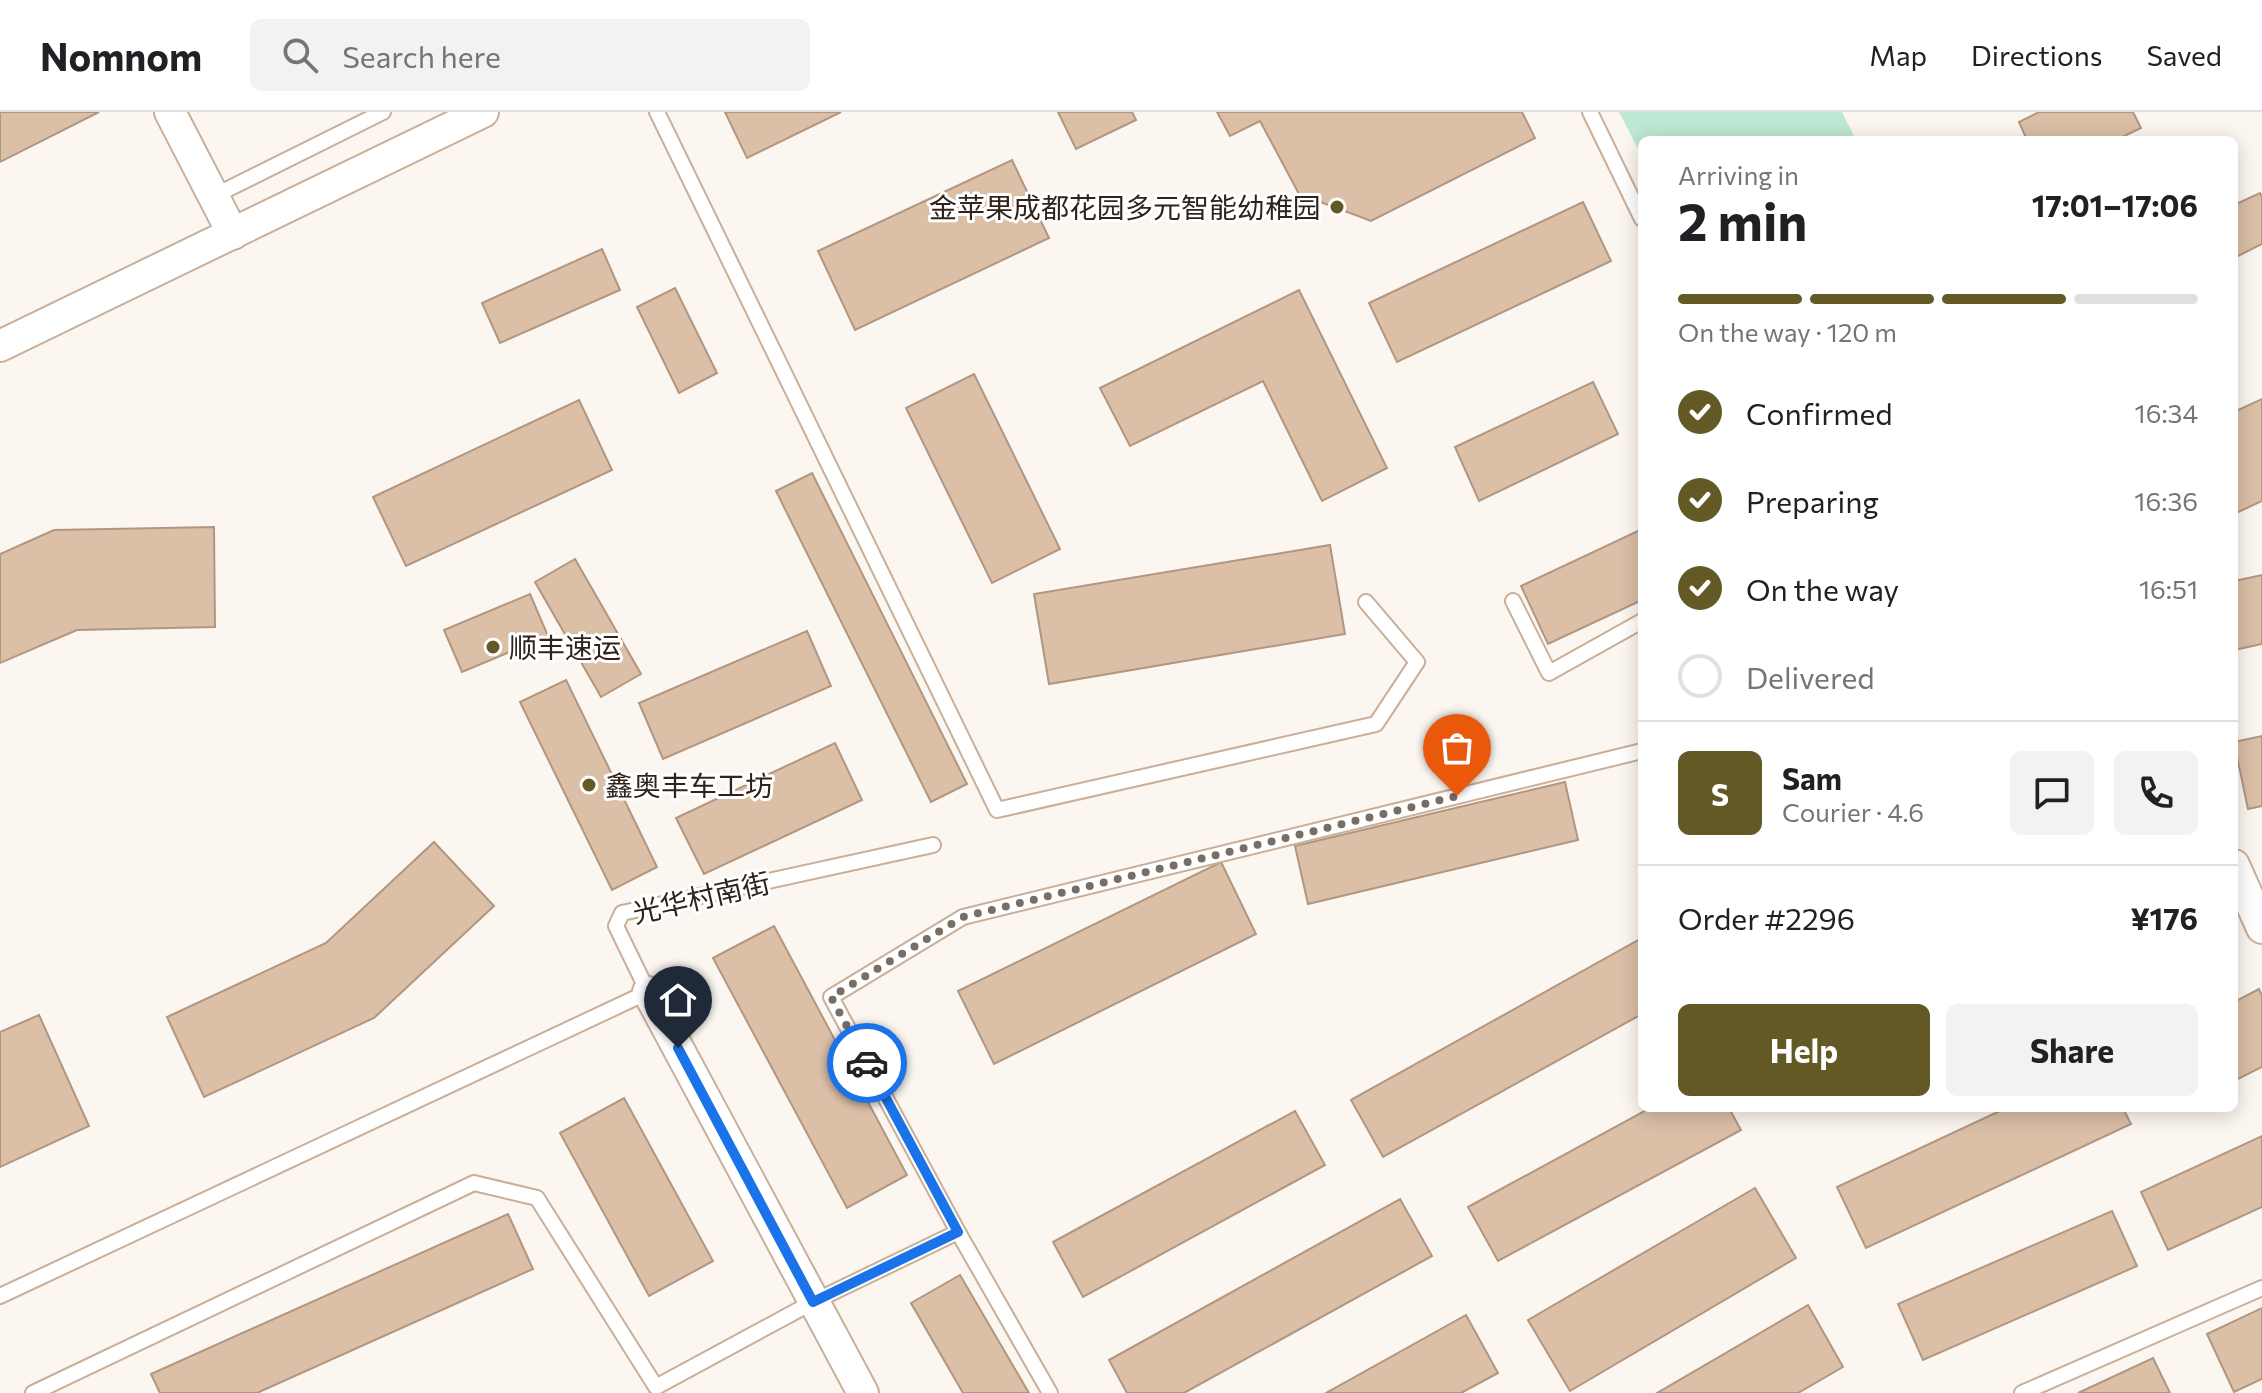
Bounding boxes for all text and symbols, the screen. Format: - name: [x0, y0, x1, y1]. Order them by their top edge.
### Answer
- search box: [250, 19, 810, 91]
- text: Nomnom: [40, 32, 202, 79]
- icon: search: [278, 33, 322, 77]
- text: Search here: [342, 37, 501, 74]
- text: Map: [1869, 38, 1927, 72]
- text: Directions: [1971, 38, 2102, 72]
- text: Saved: [2146, 38, 2222, 72]
- text: Arriving in: [1678, 159, 1799, 190]
- text: 17:01–17:06: [2032, 186, 2198, 223]
- text: 2 min: [1678, 188, 1807, 252]
- place label: 金苹果成都花园多元智能幼稚园: [929, 190, 1321, 224]
- marker: 金苹果成都花园多元智能幼稚园: [1328, 198, 1346, 216]
- text: On the way · 120 m: [1678, 316, 1897, 347]
- icon: check: [1678, 390, 1722, 434]
- text: Confirmed: [1746, 394, 1893, 431]
- text: 16:34: [2135, 397, 2198, 428]
- icon: check: [1678, 478, 1722, 522]
- text: Preparing: [1746, 482, 1879, 519]
- text: 16:36: [2134, 485, 2198, 516]
- icon: check: [1678, 566, 1722, 610]
- text: On the way: [1746, 570, 1899, 607]
- text: 16:51: [2139, 573, 2198, 604]
- place label: 顺丰速运: [509, 630, 621, 664]
- marker: 顺丰速运: [484, 638, 502, 656]
- text: Delivered: [1746, 658, 1875, 695]
- pin: [1423, 714, 1491, 796]
- icon: bag: [1435, 726, 1479, 770]
- button: chat: [2010, 751, 2094, 835]
- button: phone: [2114, 751, 2198, 835]
- text: Sam: [1782, 759, 1842, 796]
- place label: 鑫奥丰车工坊: [605, 768, 773, 802]
- text: S: [1711, 775, 1729, 812]
- marker: 鑫奥丰车工坊: [580, 776, 598, 794]
- text: Courier · 4.6: [1782, 796, 1924, 827]
- street label: 光华村南街: [629, 865, 773, 929]
- text: Order #2296: [1678, 899, 1855, 936]
- text: ¥176: [2130, 899, 2198, 936]
- pin: [644, 966, 712, 1048]
- icon: home: [656, 978, 700, 1022]
- button: Help: [1678, 1004, 1930, 1096]
- button: Share: [1946, 1004, 2198, 1096]
- courier: [827, 1023, 907, 1103]
- icon: car: [845, 1041, 889, 1085]

